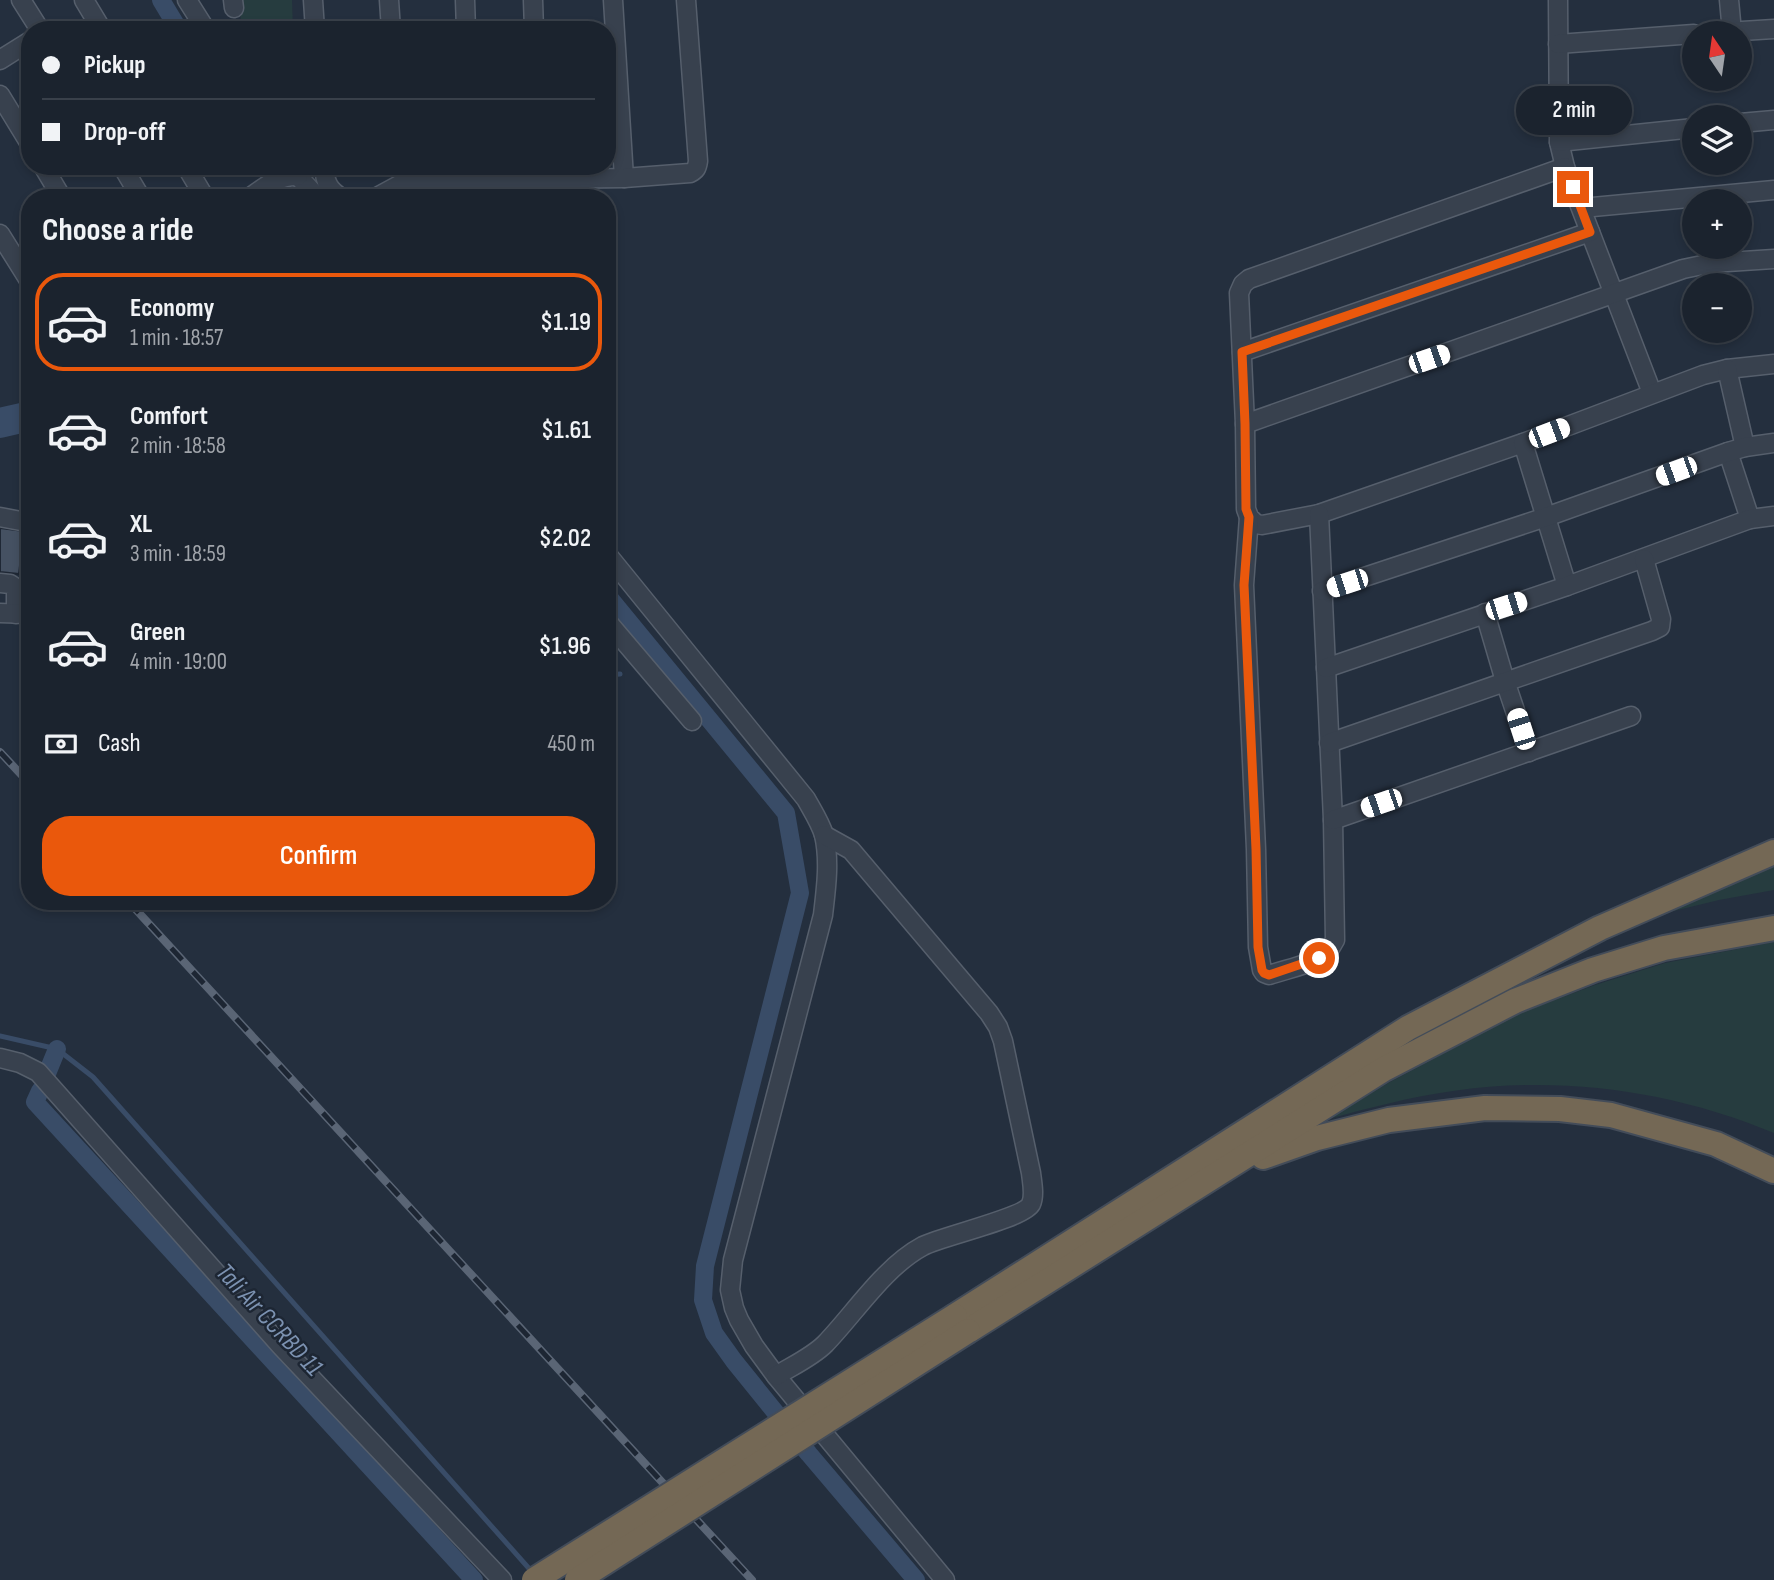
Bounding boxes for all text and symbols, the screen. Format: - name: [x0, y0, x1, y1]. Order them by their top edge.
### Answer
- north arrow: [1682, 21, 1752, 91]
- map controls: [1682, 21, 1752, 343]
- text: Pickup: [84, 50, 146, 81]
- callout: 2 min: [1515, 86, 1631, 134]
- text: 2 min: [1552, 96, 1596, 124]
- button: layers: [1682, 105, 1752, 175]
- text: Drop-off: [84, 117, 165, 148]
- route end: [1557, 171, 1589, 203]
- button: +: [1682, 189, 1752, 259]
- text: Choose a ride: [42, 211, 194, 250]
- button: −: [1682, 273, 1752, 343]
- icon: car: [46, 291, 109, 354]
- text: Economy: [130, 293, 214, 324]
- text: $1.19: [540, 307, 591, 338]
- text: 1 min · 18:57: [130, 324, 223, 352]
- car: [1406, 342, 1453, 376]
- icon: car: [46, 399, 109, 462]
- text: Comfort: [130, 401, 208, 432]
- text: $1.61: [541, 415, 591, 446]
- car: [1526, 416, 1573, 450]
- text: 2 min · 18:58: [130, 432, 226, 460]
- car: [1653, 454, 1700, 488]
- icon: car: [46, 507, 109, 570]
- text: XL: [130, 509, 152, 540]
- text: $2.02: [539, 523, 591, 554]
- text: 3 min · 18:59: [130, 540, 226, 568]
- car: [1324, 567, 1371, 599]
- car: [1483, 590, 1530, 622]
- icon: car: [46, 615, 109, 678]
- text: Green: [130, 617, 185, 648]
- text: $1.96: [539, 631, 591, 662]
- text: 4 min · 19:00: [130, 648, 227, 676]
- car: [1505, 706, 1538, 752]
- icon: cash: [42, 725, 80, 763]
- text: Cash: [98, 728, 141, 759]
- text: 450 m: [547, 730, 595, 758]
- car: [1358, 786, 1405, 820]
- button: Confirm: [42, 816, 595, 896]
- route start: [1303, 942, 1335, 974]
- water label: Tali Air CCRBD 11: [209, 1257, 329, 1383]

